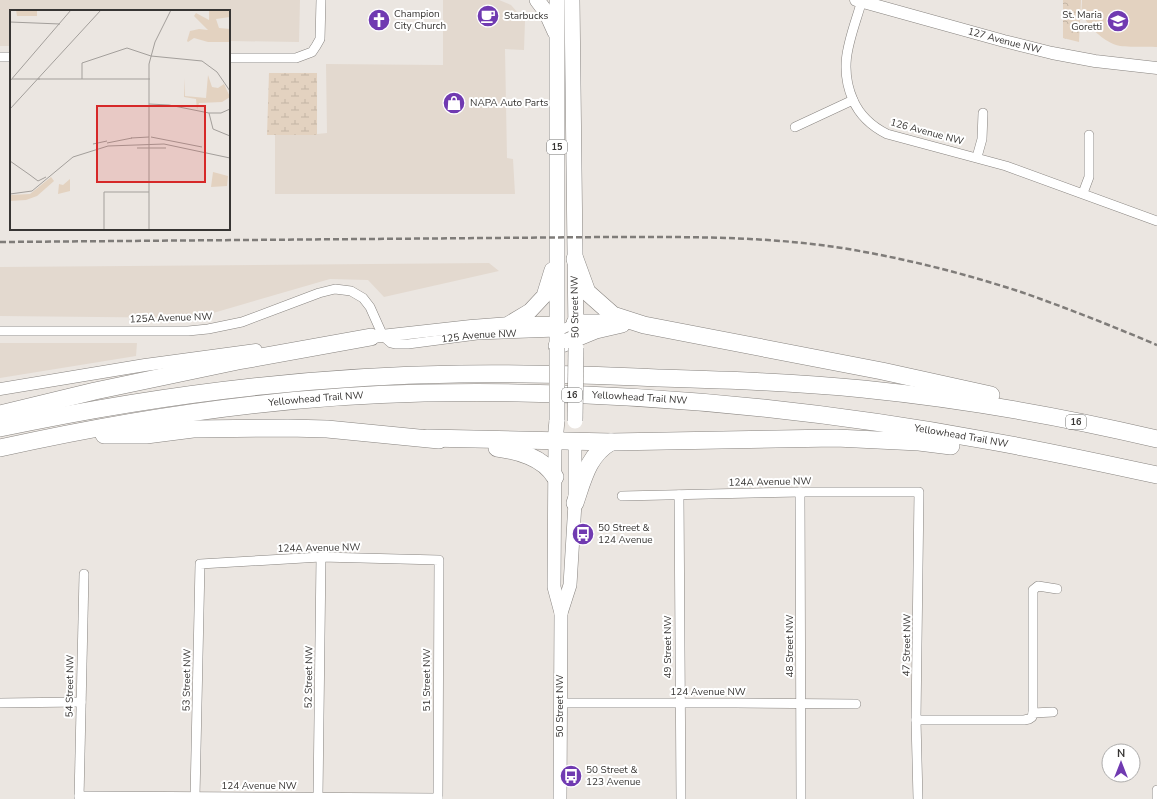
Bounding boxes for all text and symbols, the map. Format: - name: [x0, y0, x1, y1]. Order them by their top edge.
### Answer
- cafe icon: Starbucks: [475, 3, 501, 29]
- church icon: Champion City Church: [366, 7, 392, 33]
- place label: Champion City Church: [394, 7, 446, 33]
- place label: St. Maria Goretti: [1062, 8, 1102, 34]
- school or university icon: St. Maria Goretti: [1105, 8, 1131, 34]
- place label: Starbucks: [504, 9, 548, 23]
- inset map: [10, 10, 230, 230]
- street label: 127 Avenue NW: [966, 24, 1043, 57]
- shop icon: NAPA Auto Parts: [441, 90, 467, 116]
- place label: NAPA Auto Parts: [470, 96, 548, 110]
- street label: 126 Avenue NW: [889, 115, 965, 149]
- road number: 15: [547, 140, 567, 154]
- street label: 50 Street NW: [567, 275, 583, 339]
- street label: 125A Avenue NW: [129, 310, 213, 326]
- street label: 125 Avenue NW: [440, 327, 517, 347]
- street label: Yellowhead Trail NW: [267, 388, 364, 410]
- road number: 16: [562, 388, 582, 402]
- street label: Yellowhead Trail NW: [591, 388, 688, 408]
- road number: 16: [1066, 415, 1086, 429]
- street label: Yellowhead Trail NW: [912, 421, 1009, 451]
- street label: 124A Avenue NW: [728, 474, 812, 490]
- bus stop icon: 50 Street & 124 Avenue: [570, 521, 596, 547]
- place label: 50 Street & 124 Avenue: [598, 521, 653, 547]
- street label: 124A Avenue NW: [277, 540, 361, 556]
- street label: 47 Street NW: [899, 613, 915, 677]
- street label: 48 Street NW: [783, 615, 797, 677]
- street label: 49 Street NW: [661, 616, 675, 678]
- street label: 52 Street NW: [301, 645, 317, 709]
- street label: 53 Street NW: [179, 648, 195, 712]
- street label: 51 Street NW: [420, 649, 434, 711]
- street label: 54 Street NW: [62, 654, 78, 718]
- street label: 50 Street NW: [553, 675, 567, 737]
- street label: 124 Avenue NW: [670, 685, 746, 699]
- north arrow: [1101, 743, 1141, 783]
- text: N: [1117, 746, 1125, 761]
- bus stop icon: 50 Street & 123 Avenue: [558, 763, 584, 789]
- place label: 50 Street & 123 Avenue: [586, 763, 641, 789]
- street label: 124 Avenue NW: [221, 779, 297, 793]

